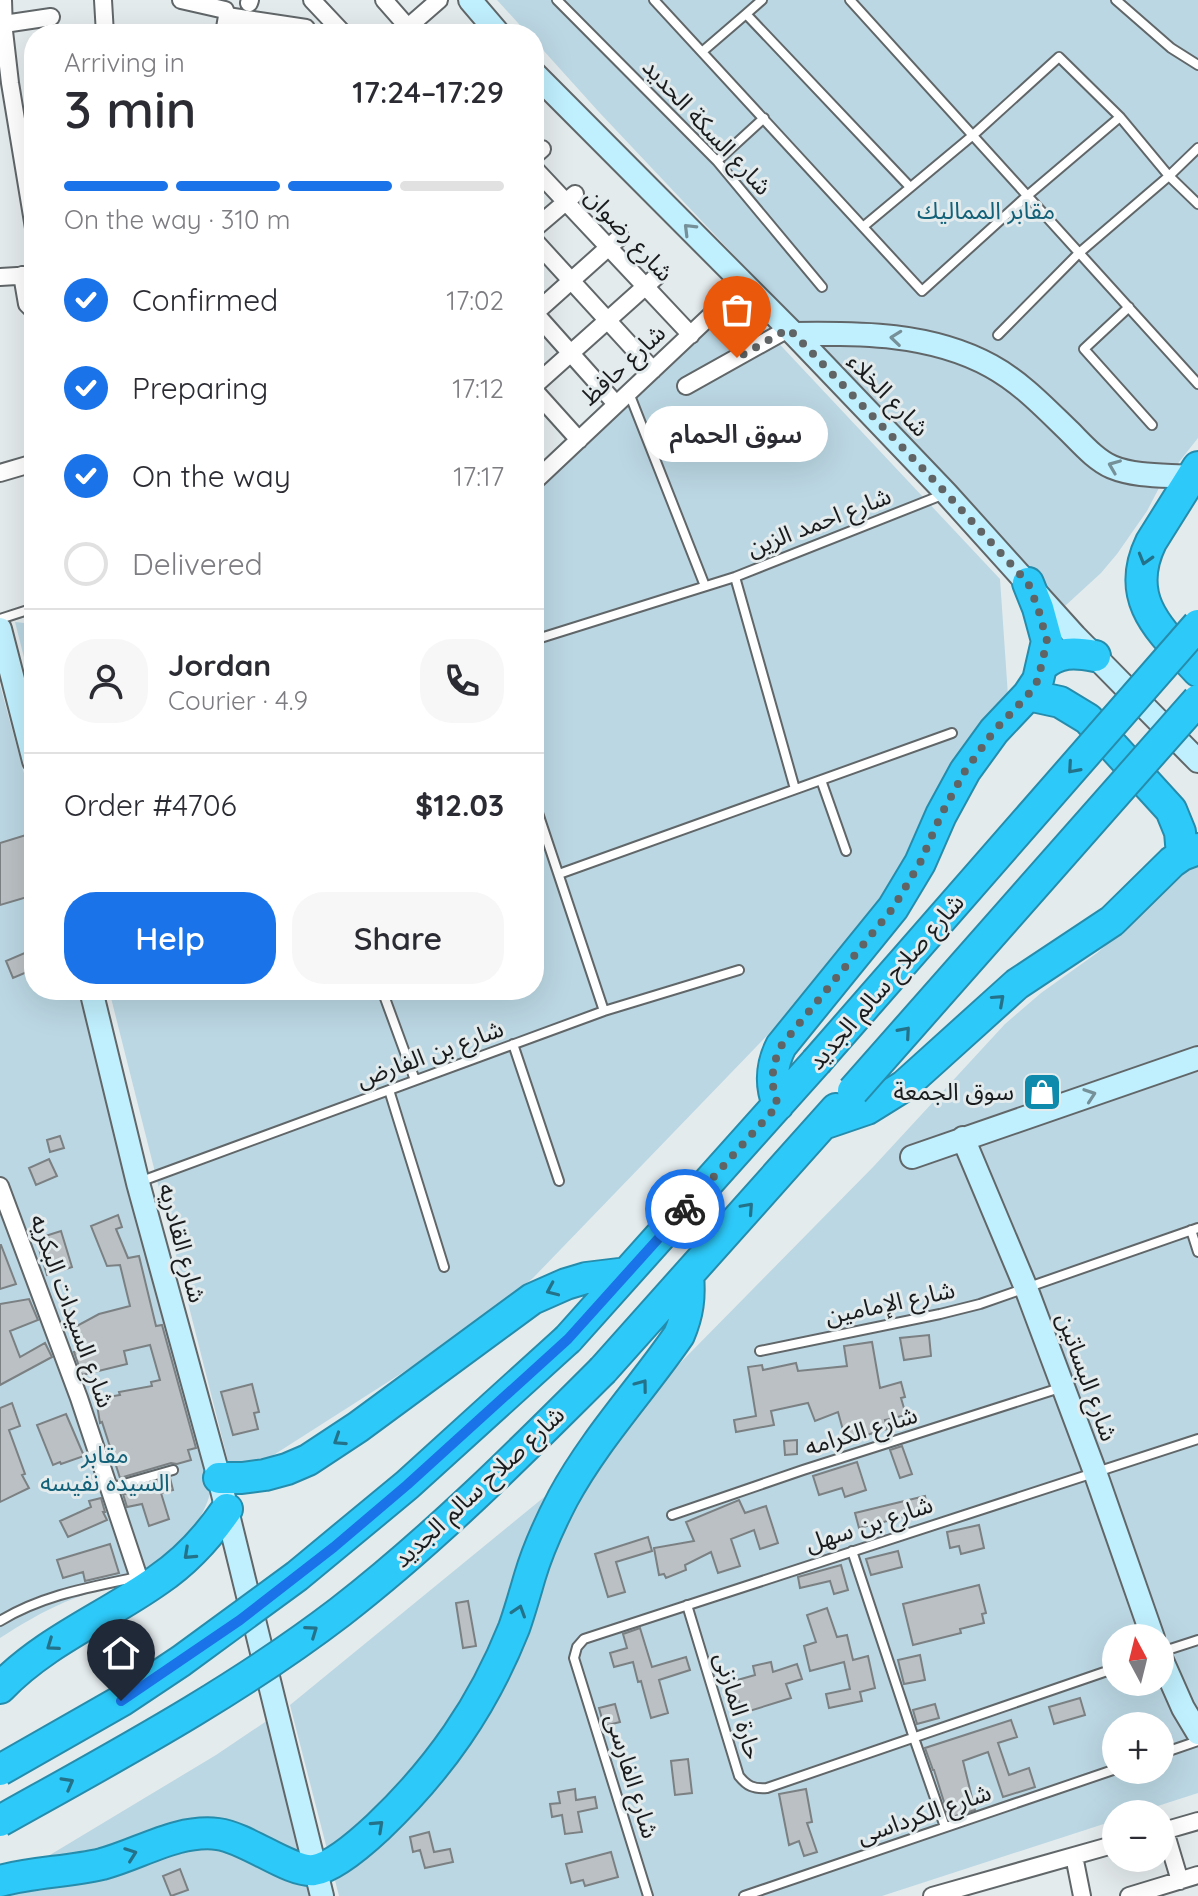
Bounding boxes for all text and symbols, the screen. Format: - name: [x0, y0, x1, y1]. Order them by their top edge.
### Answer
- text: Arriving in: [64, 46, 185, 79]
- street label: شارع السكة الحديد: [635, 52, 779, 203]
- text: 17:24–17:29: [352, 73, 504, 111]
- text: 3 min: [64, 76, 197, 141]
- street label: شارع رضوان: [577, 181, 680, 289]
- park label: مقابر المماليك: [917, 195, 1055, 225]
- text: On the way · 310 m: [64, 203, 290, 236]
- one-way arrow: [684, 224, 698, 238]
- pin: [703, 276, 771, 358]
- icon: check: [64, 278, 108, 322]
- text: Confirmed: [132, 281, 278, 319]
- text: 17:02: [446, 284, 504, 317]
- icon: bag: [715, 288, 759, 332]
- street label: شارع حافظ: [574, 317, 673, 413]
- one-way arrow: [889, 329, 902, 346]
- street label: شارع الخلاء: [839, 346, 936, 445]
- icon: check: [64, 366, 108, 410]
- text: Preparing: [132, 369, 268, 407]
- text: 17:12: [452, 372, 504, 405]
- callout: سوق الحمام: [645, 406, 829, 462]
- text: سوق الحمام: [670, 417, 802, 450]
- icon: check: [64, 454, 108, 498]
- text: On the way: [132, 457, 291, 495]
- text: 17:17: [453, 460, 504, 493]
- one-way arrow: [1108, 460, 1123, 476]
- street label: شارع احمد الزين: [742, 480, 896, 565]
- text: Delivered: [132, 545, 263, 583]
- one-way arrow: [1138, 551, 1154, 565]
- button: person: [64, 639, 148, 723]
- button: phone: [420, 639, 504, 723]
- text: Jordan: [168, 646, 271, 684]
- text: Courier · 4.9: [168, 684, 308, 717]
- one-way arrow: [1068, 758, 1083, 773]
- text: Order #4706: [64, 786, 237, 824]
- text: $12.03: [415, 786, 504, 824]
- street label: شارع صلاح سالم الجديد: [801, 887, 972, 1077]
- button: Help: [64, 892, 276, 984]
- button: Share: [292, 892, 504, 984]
- one-way arrow: [990, 994, 1004, 1009]
- street label: شارع بن الفارض: [352, 1013, 508, 1096]
- one-way arrow: [895, 1027, 909, 1042]
- shop icon: سوق الجمعة: [1021, 1071, 1063, 1113]
- place label: سوق الجمعة: [893, 1076, 1014, 1106]
- one-way arrow: [1082, 1088, 1096, 1104]
- courier: [645, 1169, 725, 1249]
- street label: شارع القادريه: [150, 1180, 213, 1307]
- icon: bike: [663, 1187, 707, 1231]
- one-way arrow: [738, 1202, 753, 1217]
- street label: شارع السيدات البكريه: [21, 1210, 122, 1412]
- street label: شارع الإمامين: [822, 1274, 958, 1333]
- one-way arrow: [545, 1280, 560, 1296]
- street label: شارع البساتين: [1048, 1308, 1125, 1446]
- one-way arrow: [633, 1379, 647, 1394]
- street label: شارع صلاح سالم الجديد: [386, 1399, 572, 1576]
- street label: شارع الكرامه: [801, 1399, 922, 1464]
- one-way arrow: [334, 1430, 348, 1445]
- park label: مقابر السيده نفيسه: [40, 1439, 170, 1497]
- street label: شارع بن سهل: [801, 1488, 937, 1561]
- one-way arrow: [184, 1545, 198, 1560]
- one-way arrow: [510, 1605, 526, 1619]
- pin: [87, 1619, 155, 1701]
- north arrow: [1102, 1624, 1174, 1696]
- map controls: [1102, 1624, 1174, 1872]
- one-way arrow: [304, 1626, 318, 1641]
- icon: home: [99, 1631, 143, 1675]
- one-way arrow: [46, 1636, 61, 1650]
- street label: حارة المازنى: [708, 1649, 769, 1763]
- street label: شارع الفارسى: [597, 1710, 666, 1843]
- button: +: [1102, 1712, 1174, 1784]
- street label: شارع الكرداسى: [853, 1776, 996, 1853]
- one-way arrow: [59, 1777, 74, 1793]
- button: −: [1102, 1800, 1174, 1872]
- one-way arrow: [369, 1822, 384, 1836]
- one-way arrow: [123, 1848, 137, 1864]

